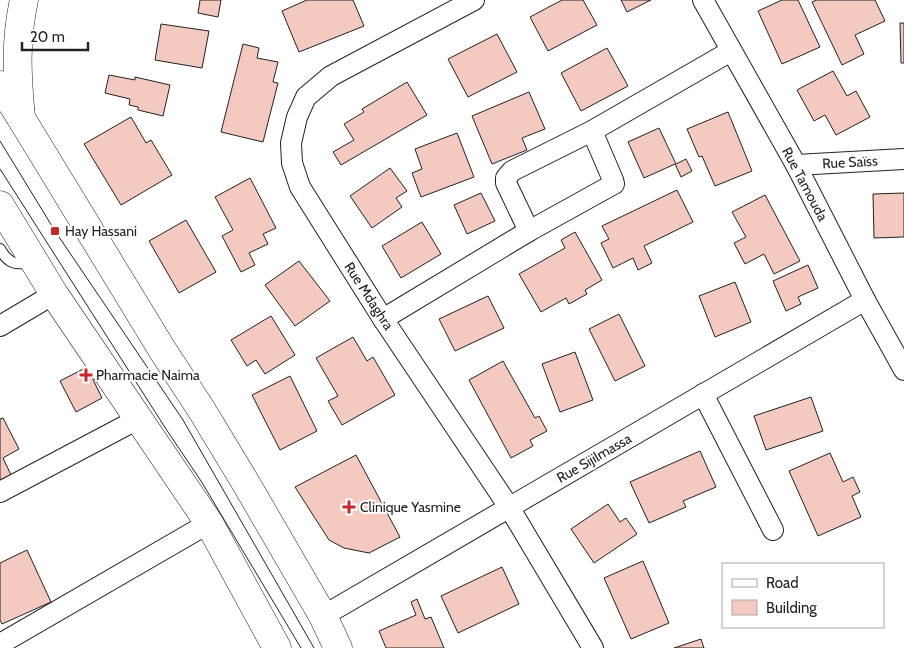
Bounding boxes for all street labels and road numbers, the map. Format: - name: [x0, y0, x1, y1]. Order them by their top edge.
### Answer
- street label: Rue Tamouda: [778, 144, 832, 224]
- street label: Rue Saïss: [822, 152, 878, 172]
- street label: Rue Mdaghra: [340, 259, 398, 334]
- street label: Rue Sijilmassa: [553, 429, 635, 487]

